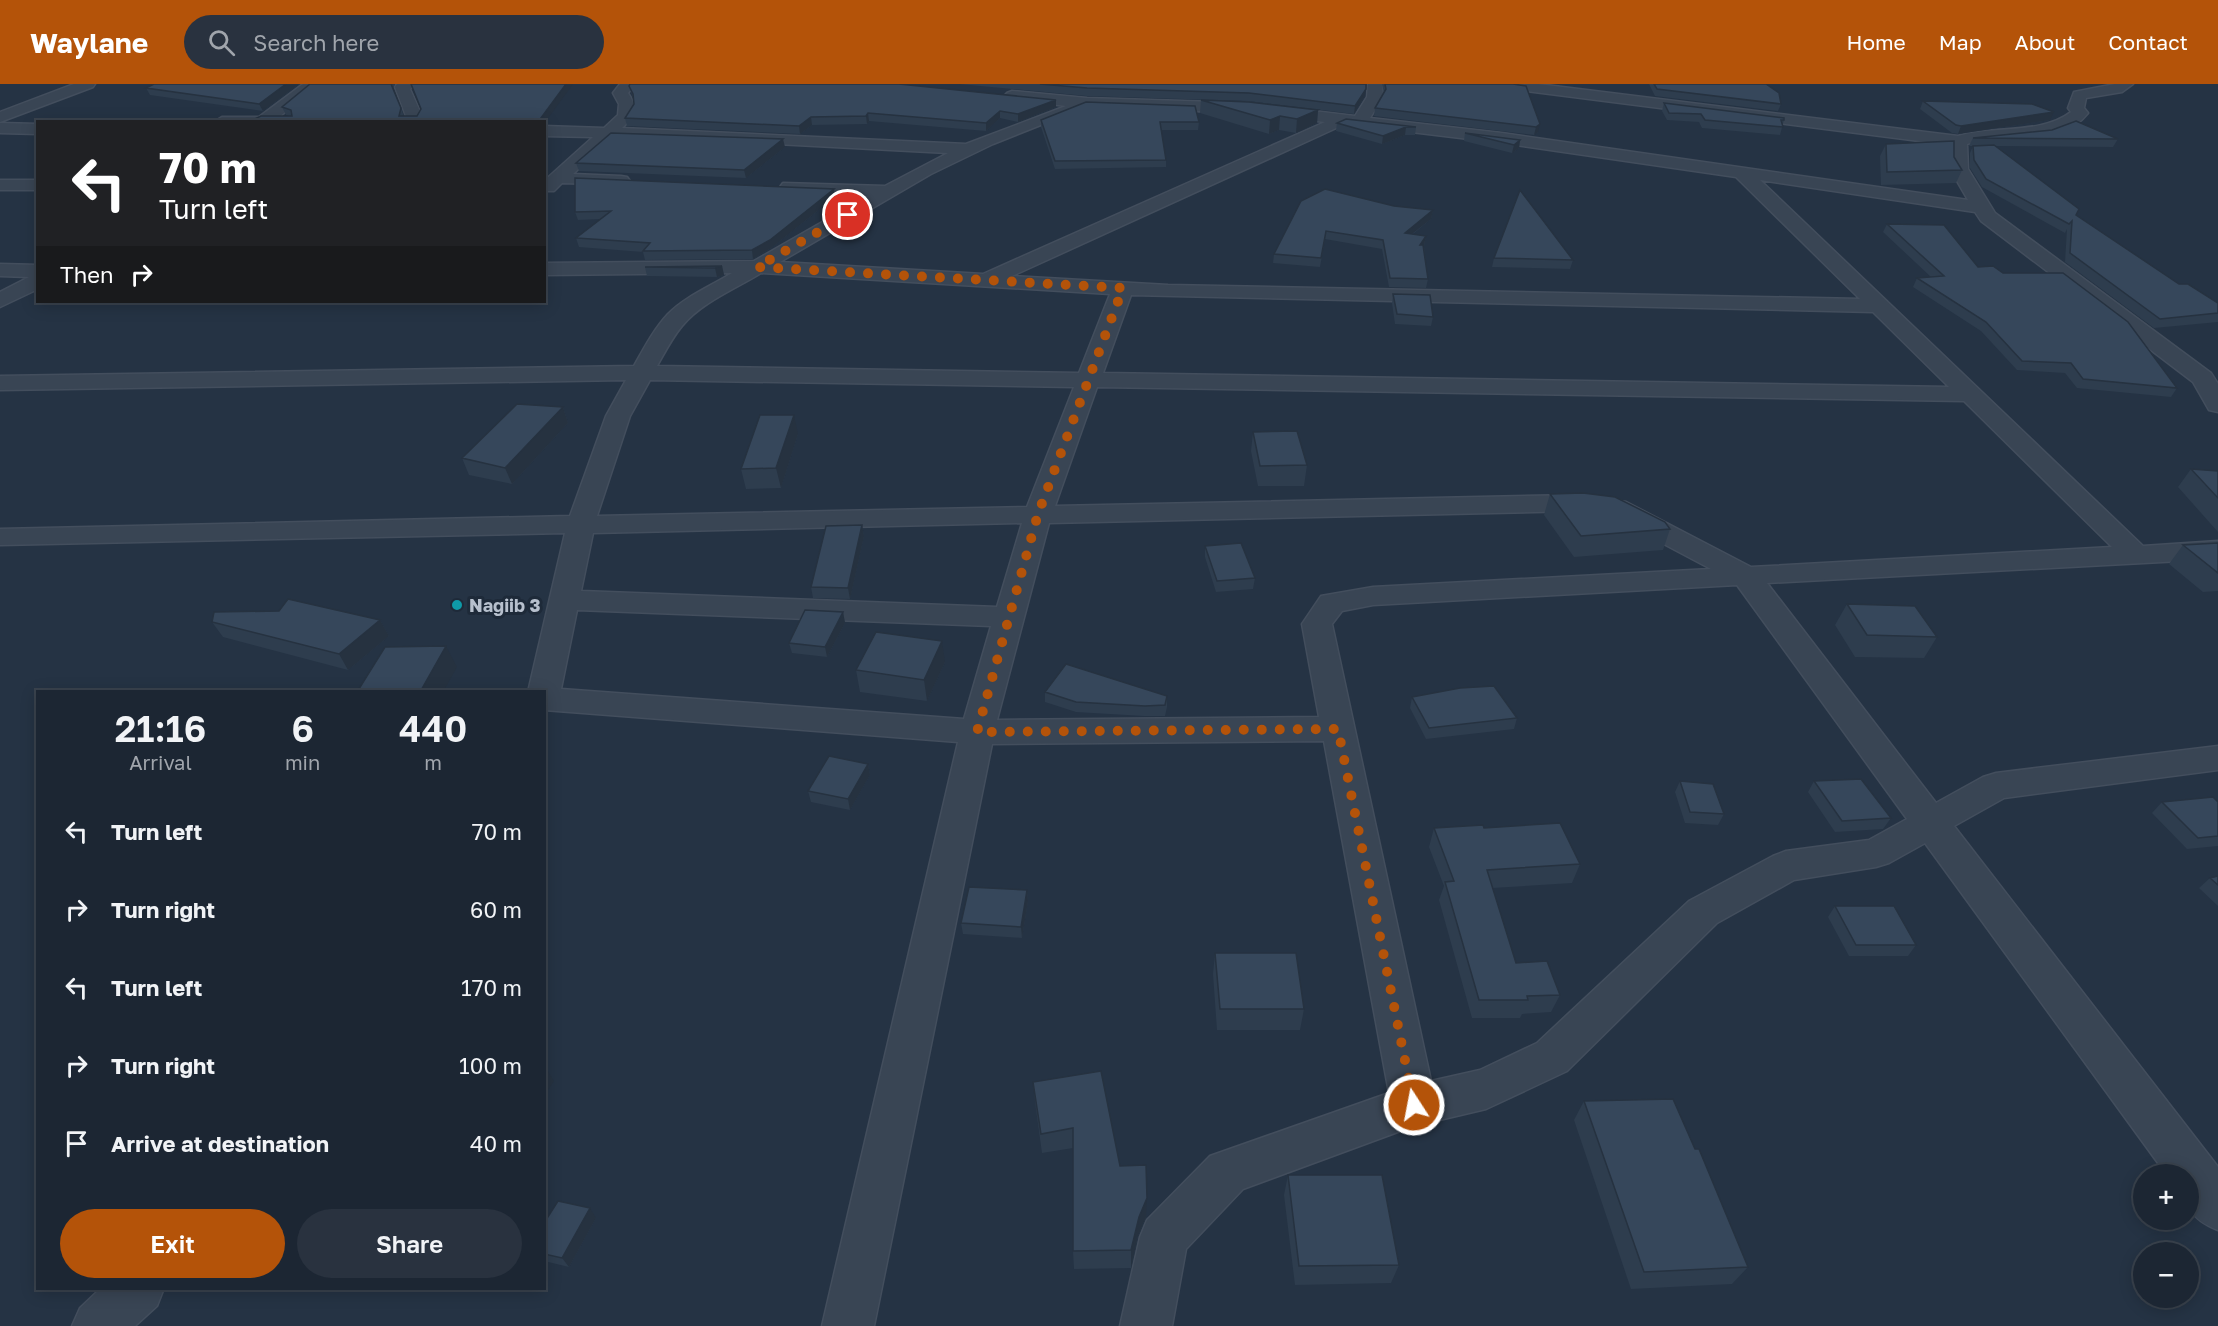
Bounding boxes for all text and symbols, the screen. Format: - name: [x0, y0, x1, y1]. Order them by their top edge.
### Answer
- search box: [184, 15, 604, 69]
- text: Waylane: [30, 26, 148, 59]
- icon: search: [205, 26, 238, 59]
- text: Search here: [253, 29, 379, 56]
- text: Home: [1846, 29, 1906, 55]
- text: Map: [1939, 29, 1982, 55]
- text: About: [2015, 29, 2075, 55]
- text: Contact: [2108, 29, 2188, 55]
- text: 70 m: [159, 142, 256, 192]
- icon: left: [60, 144, 138, 222]
- pin: [822, 189, 873, 240]
- text: Turn left: [159, 193, 268, 225]
- icon: arrive: [831, 198, 864, 231]
- icon: right: [125, 258, 158, 291]
- text: Then: [60, 261, 113, 288]
- place label: Nagiib 3: [469, 594, 541, 616]
- marker: Nagiib 3: [450, 598, 464, 612]
- text: 21:16: [115, 707, 206, 750]
- text: 6: [291, 707, 314, 750]
- text: 440: [399, 707, 467, 750]
- text: Arrival: [129, 750, 192, 774]
- text: min: [285, 750, 320, 774]
- text: m: [424, 750, 442, 774]
- icon: left: [60, 815, 93, 848]
- text: Turn left: [111, 818, 202, 845]
- text: 70 m: [472, 818, 522, 845]
- icon: right: [60, 893, 93, 926]
- text: Turn right: [111, 896, 215, 923]
- text: 60 m: [470, 896, 522, 923]
- icon: left: [60, 971, 93, 1004]
- text: Turn left: [111, 974, 202, 1001]
- text: 170 m: [461, 974, 522, 1001]
- icon: right: [60, 1049, 93, 1082]
- text: Turn right: [111, 1052, 215, 1079]
- text: 100 m: [459, 1052, 522, 1079]
- position arrow: [1382, 1073, 1446, 1137]
- icon: arrive: [60, 1127, 93, 1160]
- text: Arrive at destination: [111, 1130, 329, 1157]
- text: 40 m: [470, 1130, 522, 1157]
- map controls: [2133, 1164, 2199, 1308]
- button: +: [2133, 1164, 2199, 1230]
- button: Exit: [60, 1209, 285, 1278]
- button: Share: [297, 1209, 522, 1278]
- button: −: [2133, 1242, 2199, 1308]

